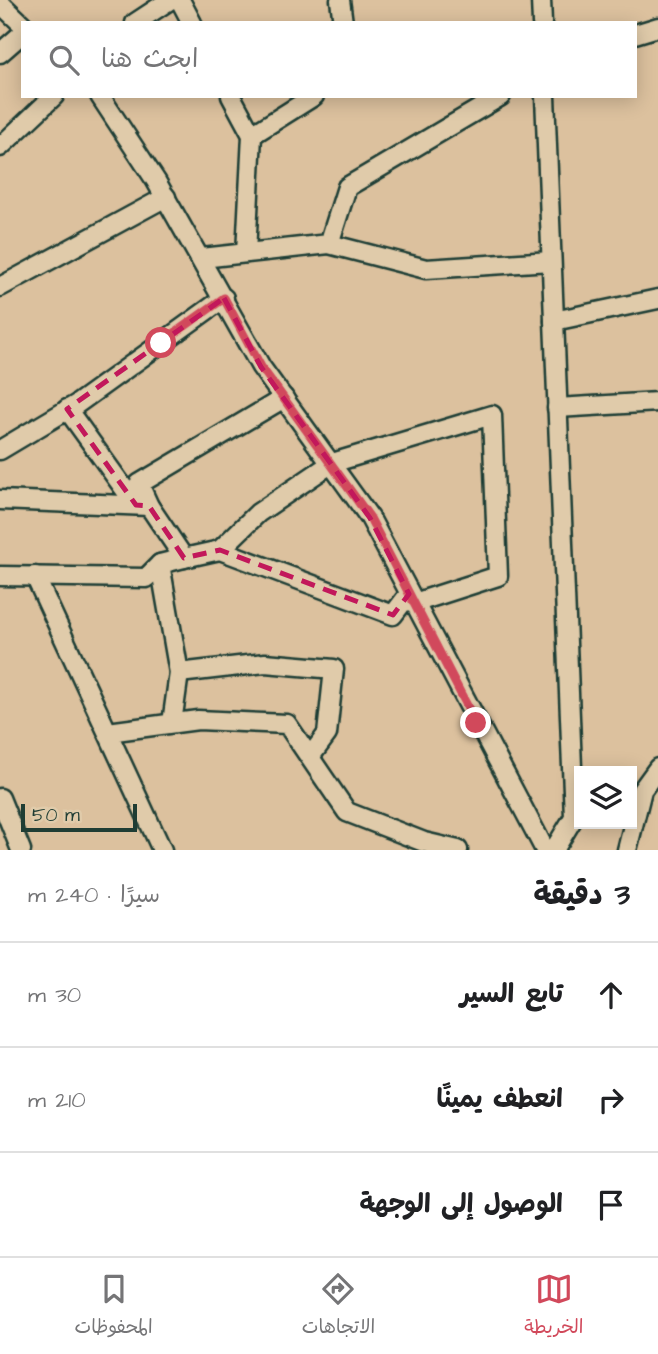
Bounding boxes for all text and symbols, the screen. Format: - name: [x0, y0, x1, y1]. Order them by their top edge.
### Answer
- search box: [21, 21, 637, 98]
- icon: search: [45, 41, 83, 79]
- text: ابحث هنا: [101, 41, 198, 77]
- route start: [145, 327, 176, 358]
- route end: [460, 707, 491, 738]
- map controls: [574, 766, 637, 829]
- button: layers: [574, 766, 637, 829]
- scale bar: [21, 801, 136, 833]
- text: 50 m: [32, 802, 80, 829]
- text: 3 دقيقة: [534, 874, 630, 916]
- text: سيرًا · 240 m: [28, 879, 160, 911]
- text: تابع السير: [460, 976, 563, 1012]
- icon: ahead: [592, 976, 630, 1014]
- text: 30 m: [28, 979, 81, 1011]
- text: انعطف يمينًا: [436, 1081, 563, 1117]
- icon: right: [592, 1081, 630, 1119]
- text: 210 m: [28, 1084, 86, 1116]
- text: الوصول إلى الوجهة: [359, 1186, 563, 1222]
- icon: arrive: [592, 1186, 630, 1224]
- tab: المحفوظات: [75, 1270, 153, 1343]
- tab: الاتجاهات: [302, 1270, 375, 1343]
- tab: الخريطة: [524, 1270, 583, 1343]

